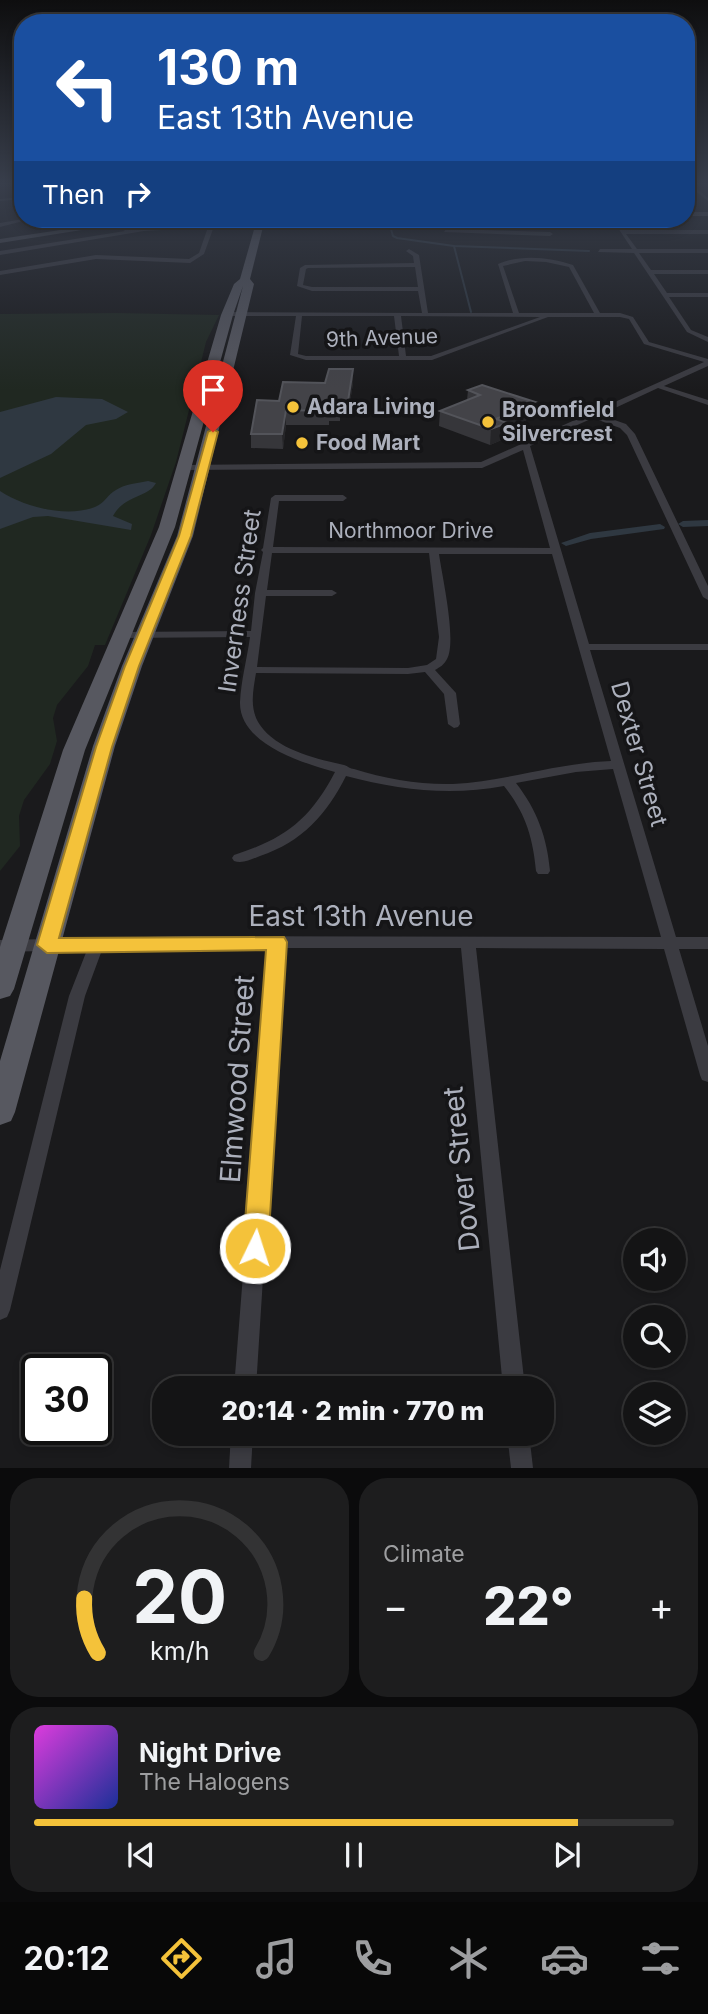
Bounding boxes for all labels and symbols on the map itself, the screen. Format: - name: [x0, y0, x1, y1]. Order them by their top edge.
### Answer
- street label: 9th Avenue: [325, 323, 439, 352]
- pin: [183, 360, 243, 432]
- place label: Adara Living: [307, 394, 435, 419]
- place label: Broomfield Silvercrest: [502, 397, 615, 446]
- marker: Adara Living: [285, 399, 301, 415]
- marker: Broomfield Silvercrest: [480, 414, 496, 430]
- place label: Food Mart: [316, 430, 420, 455]
- marker: Food Mart: [294, 435, 310, 451]
- street label: Inverness Street: [212, 507, 267, 694]
- street label: Northmoor Drive: [328, 518, 494, 543]
- street label: Dexter Street: [605, 678, 674, 830]
- street label: East 13th Avenue: [249, 899, 474, 933]
- street label: Elmwood Street: [213, 974, 261, 1184]
- street label: Dover Street: [435, 1085, 487, 1253]
- position arrow: [218, 1211, 292, 1285]
- speed limit sign: 30: [21, 1354, 112, 1445]

